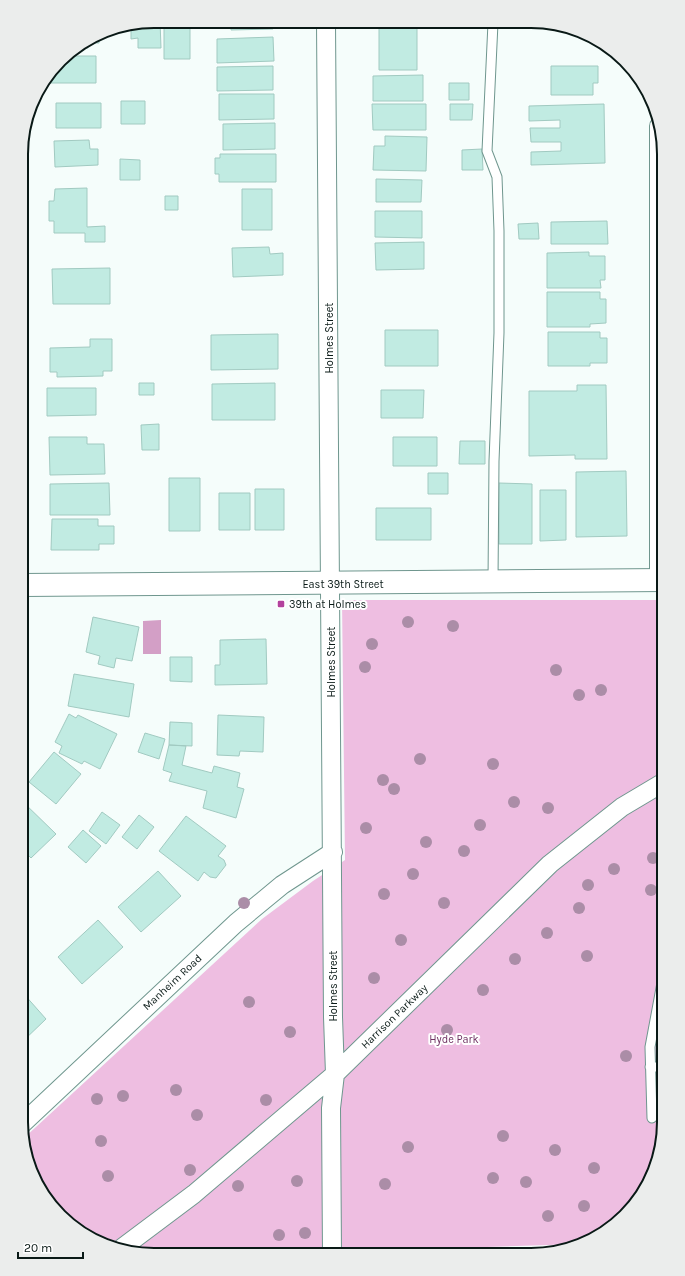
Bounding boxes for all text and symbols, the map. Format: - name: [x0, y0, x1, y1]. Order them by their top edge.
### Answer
- street label: Holmes Street: [323, 303, 336, 373]
- street label: East 39th Street: [302, 578, 384, 591]
- place label: 39th at Holmes: [289, 598, 366, 611]
- marker: 39th at Holmes: [276, 599, 286, 609]
- street label: Holmes Street: [325, 627, 338, 697]
- street label: Holmes Street: [327, 951, 340, 1021]
- street label: Manheim Road: [140, 952, 204, 1013]
- street label: Harrison Parkway: [358, 981, 430, 1051]
- park label: Hyde Park: [429, 1033, 479, 1046]
- scale bar: [18, 1234, 83, 1260]
- text: 20 m: [24, 1241, 52, 1255]

